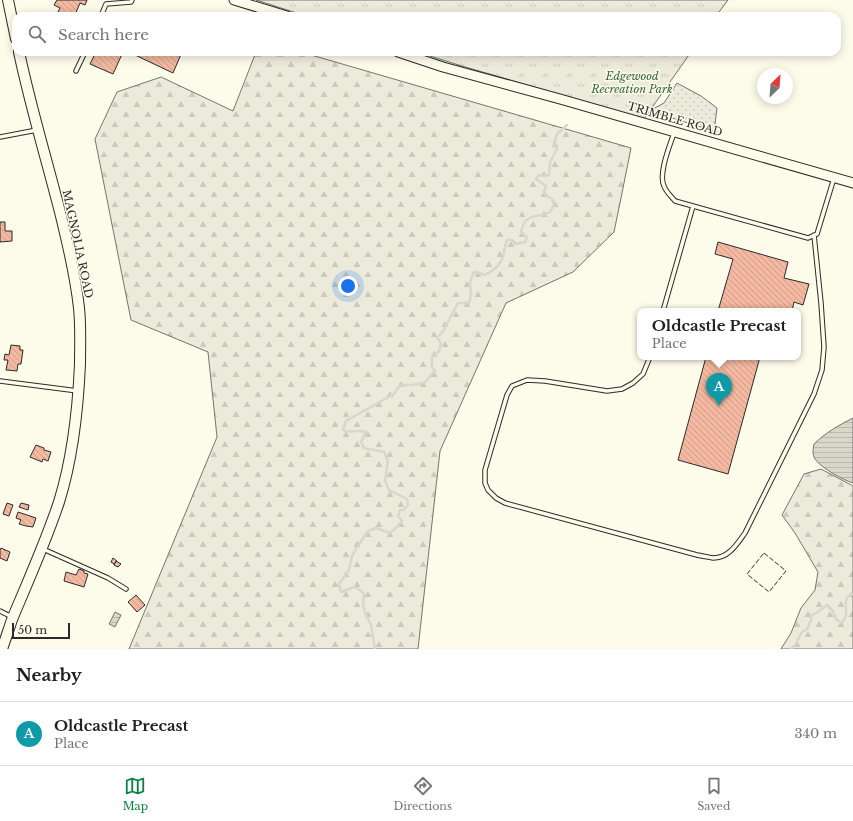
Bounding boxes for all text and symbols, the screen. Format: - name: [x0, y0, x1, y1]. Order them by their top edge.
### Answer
- search box: [12, 12, 841, 56]
- icon: search: [26, 23, 48, 45]
- text: Search here: [58, 25, 149, 44]
- north arrow: [757, 68, 793, 104]
- park label: Edgewood Recreation Park: [590, 69, 673, 96]
- street label: TRIMBLE ROAD: [626, 99, 724, 139]
- street label: MAGNOLIA ROAD: [60, 189, 96, 300]
- your location: [338, 276, 358, 296]
- popup: [637, 308, 801, 360]
- text: Oldcastle Precast: [652, 316, 786, 335]
- text: Place: [652, 335, 687, 352]
- pin: A: [706, 373, 732, 406]
- scale bar: [12, 621, 70, 640]
- text: 50 m: [18, 623, 47, 637]
- text: Nearby: [16, 665, 82, 686]
- text: Oldcastle Precast: [54, 716, 188, 735]
- text: A: [24, 725, 34, 742]
- text: 340 m: [794, 725, 837, 742]
- text: Place: [54, 735, 89, 752]
- tab: Map: [123, 775, 148, 813]
- tab: Directions: [393, 775, 452, 813]
- tab: Saved: [697, 775, 730, 813]

